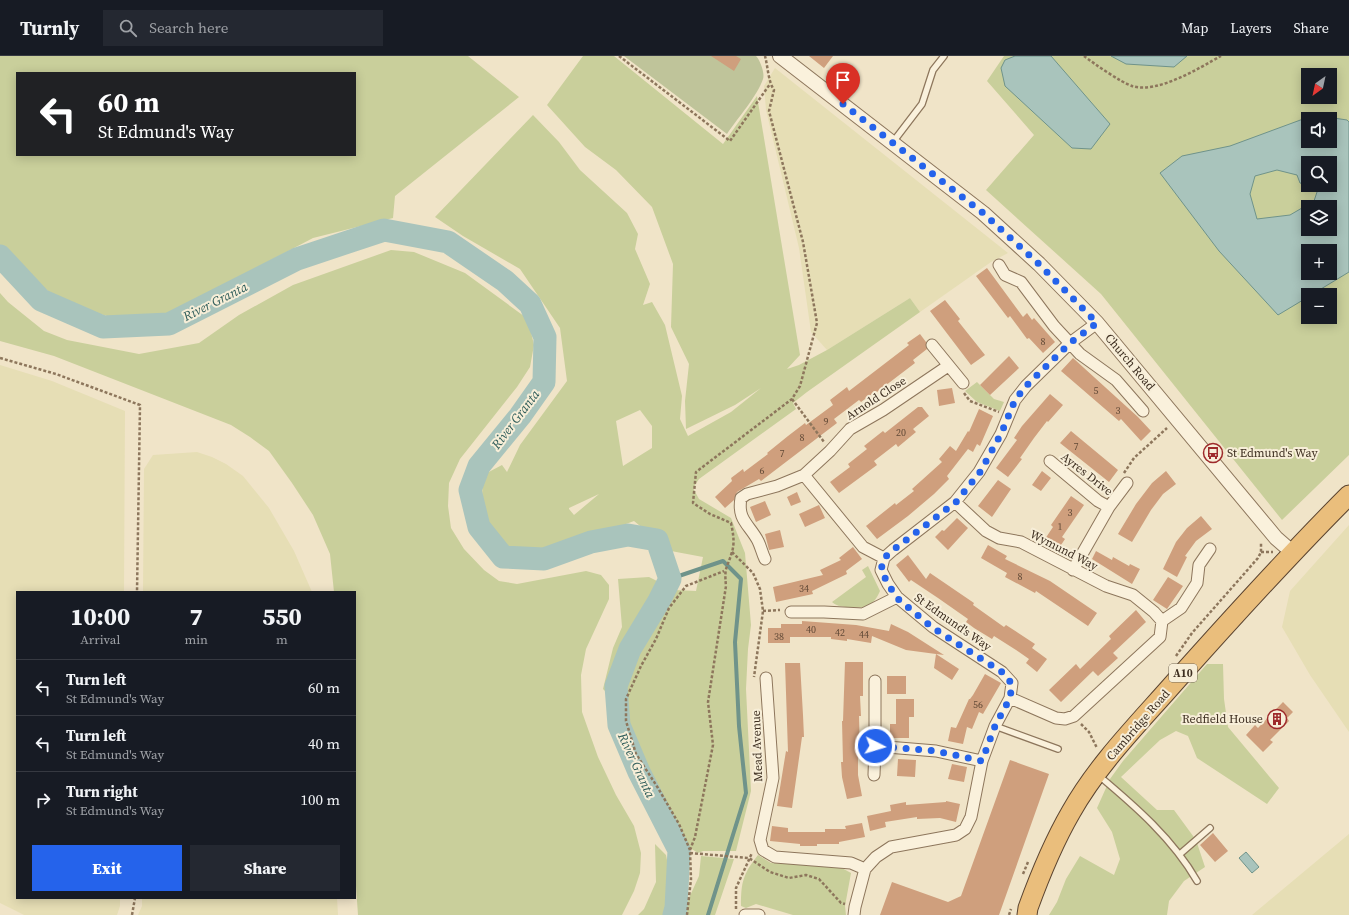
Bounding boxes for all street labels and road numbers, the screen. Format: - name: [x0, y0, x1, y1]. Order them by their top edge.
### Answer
- street label: Church Road: [1101, 330, 1159, 394]
- street label: Arnold Close: [843, 372, 909, 424]
- street label: Ayres Drive: [1058, 449, 1116, 499]
- street label: Wymund Way: [1027, 526, 1101, 574]
- street label: St Edmund's Way: [911, 589, 995, 655]
- road number: A10: [1169, 664, 1197, 682]
- street label: Cambridge Road: [1103, 686, 1173, 764]
- street label: Mead Avenue: [748, 710, 766, 782]

